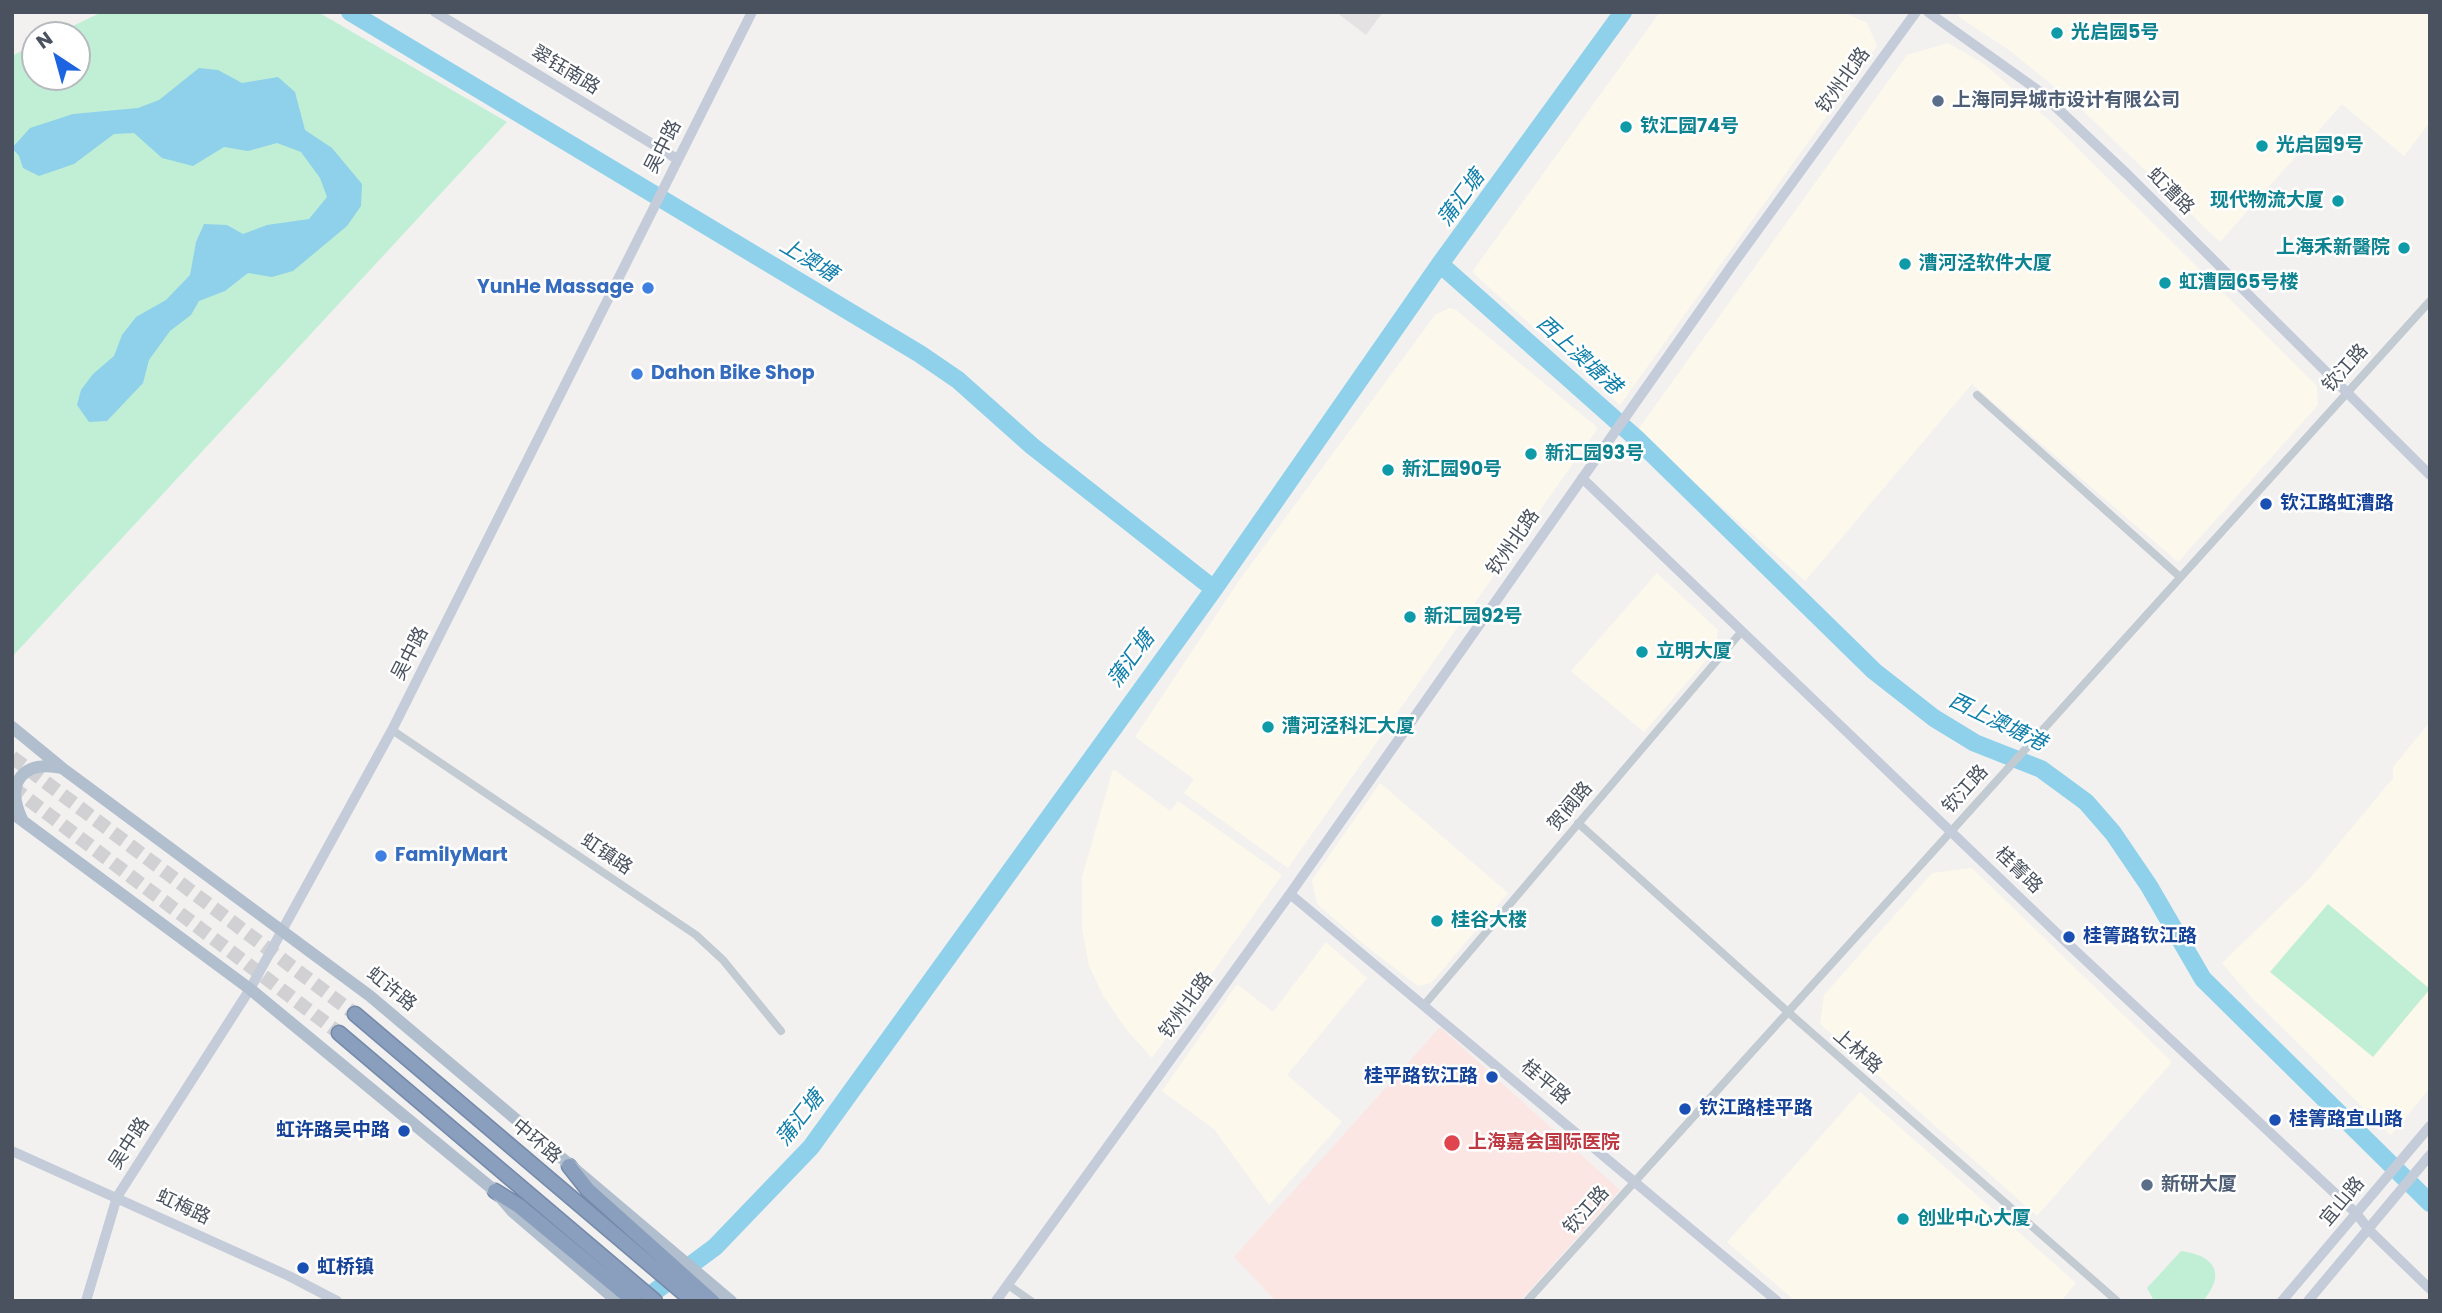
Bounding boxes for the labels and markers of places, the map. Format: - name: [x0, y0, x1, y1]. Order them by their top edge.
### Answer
- place label: 光启园5号: [2071, 22, 2159, 44]
- marker: 光启园5号: [2049, 25, 2065, 41]
- place label: 上海同异城市设计有限公司: [1952, 90, 2180, 112]
- marker: 上海同异城市设计有限公司: [1930, 93, 1946, 109]
- place label: 钦汇园74号: [1640, 116, 1739, 138]
- marker: 钦汇园74号: [1618, 119, 1634, 135]
- place label: 光启园9号: [2276, 135, 2364, 157]
- marker: 光启园9号: [2254, 138, 2270, 154]
- place label: 现代物流大厦: [2210, 190, 2324, 212]
- marker: 现代物流大厦: [2330, 193, 2346, 209]
- place label: 上海禾新醫院: [2276, 237, 2390, 259]
- marker: 上海禾新醫院: [2396, 240, 2412, 256]
- place label: 漕河泾软件大厦: [1919, 253, 2052, 275]
- marker: 漕河泾软件大厦: [1897, 256, 1913, 272]
- place label: 虹漕园65号楼: [2179, 272, 2298, 294]
- marker: 虹漕园65号楼: [2157, 275, 2173, 291]
- place label: YunHe Massage: [477, 277, 634, 299]
- marker: YunHe Massage: [640, 280, 656, 296]
- place label: Dahon Bike Shop: [651, 363, 815, 385]
- marker: Dahon Bike Shop: [629, 366, 645, 382]
- place label: 新汇园93号: [1545, 443, 1644, 465]
- marker: 新汇园93号: [1523, 446, 1539, 462]
- place label: 新汇园90号: [1402, 459, 1502, 481]
- marker: 新汇园90号: [1380, 462, 1396, 478]
- place label: 钦江路虹漕路: [2280, 493, 2394, 515]
- marker: 钦江路虹漕路: [2258, 496, 2274, 512]
- place label: 新汇园92号: [1424, 606, 1523, 628]
- marker: 新汇园92号: [1402, 609, 1418, 625]
- place label: 立明大厦: [1656, 641, 1732, 663]
- marker: 立明大厦: [1634, 644, 1650, 660]
- place label: 漕河泾科汇大厦: [1282, 716, 1415, 738]
- marker: 漕河泾科汇大厦: [1260, 719, 1276, 735]
- place label: FamilyMart: [395, 845, 508, 867]
- marker: FamilyMart: [373, 848, 389, 864]
- place label: 桂谷大楼: [1451, 910, 1527, 932]
- marker: 桂谷大楼: [1429, 913, 1445, 929]
- place label: 桂箐路钦江路: [2083, 926, 2197, 948]
- marker: 桂箐路钦江路: [2061, 929, 2077, 945]
- place label: 桂平路钦江路: [1364, 1066, 1478, 1088]
- marker: 桂平路钦江路: [1484, 1069, 1500, 1085]
- place label: 钦江路桂平路: [1699, 1098, 1813, 1120]
- marker: 钦江路桂平路: [1677, 1101, 1693, 1117]
- place label: 桂箐路宜山路: [2289, 1109, 2403, 1131]
- marker: 桂箐路宜山路: [2267, 1112, 2283, 1128]
- place label: 虹许路吴中路: [276, 1120, 390, 1142]
- marker: 虹许路吴中路: [396, 1123, 412, 1139]
- place label: 上海嘉会国际医院: [1468, 1132, 1620, 1154]
- marker: 上海嘉会国际医院: [1442, 1133, 1462, 1153]
- place label: 新研大厦: [2161, 1174, 2237, 1196]
- marker: 新研大厦: [2139, 1177, 2155, 1193]
- place label: 创业中心大厦: [1917, 1208, 2031, 1230]
- marker: 创业中心大厦: [1895, 1211, 1911, 1227]
- place label: 虹桥镇: [317, 1257, 374, 1279]
- marker: 虹桥镇: [295, 1260, 311, 1276]

